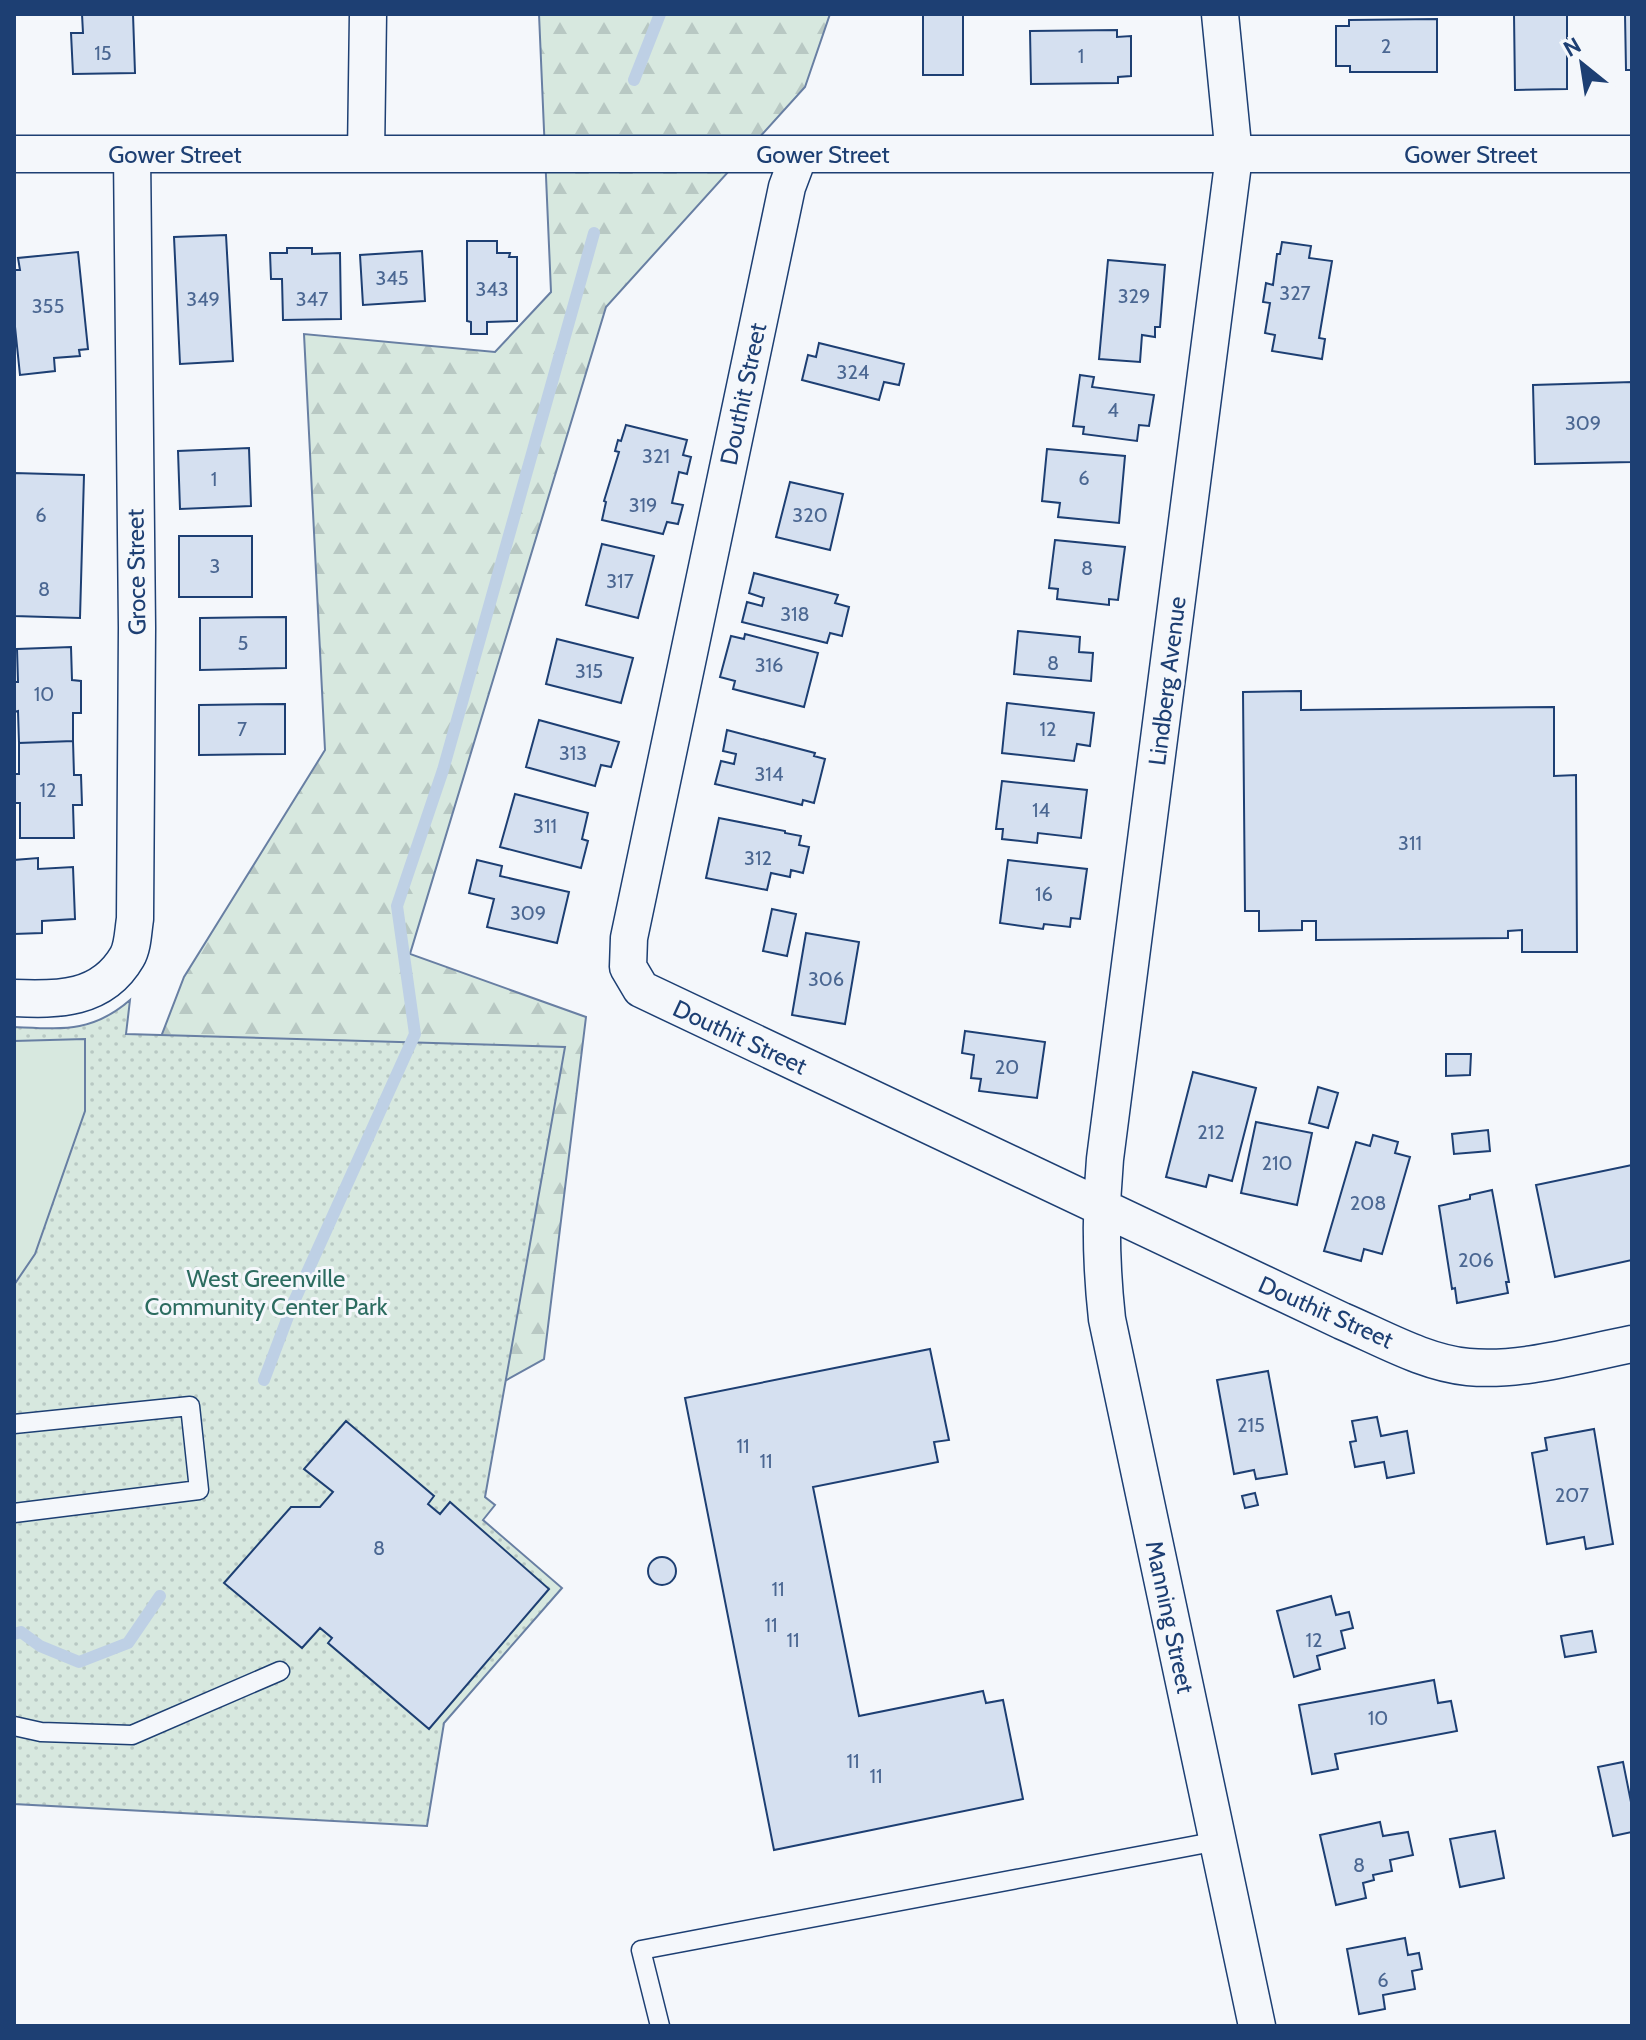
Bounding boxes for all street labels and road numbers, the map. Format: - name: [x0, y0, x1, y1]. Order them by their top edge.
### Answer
- street label: Gower Street: [108, 140, 242, 169]
- street label: Gower Street: [756, 140, 890, 169]
- street label: Gower Street: [1404, 140, 1538, 169]
- street label: Douthit Street: [714, 320, 772, 468]
- street label: Groce Street: [120, 508, 152, 636]
- street label: Lindberg Avenue: [1142, 595, 1192, 767]
- street label: Douthit Street: [668, 993, 812, 1081]
- street label: Douthit Street: [1254, 1269, 1398, 1355]
- street label: Manning Street: [1140, 1538, 1200, 1696]

